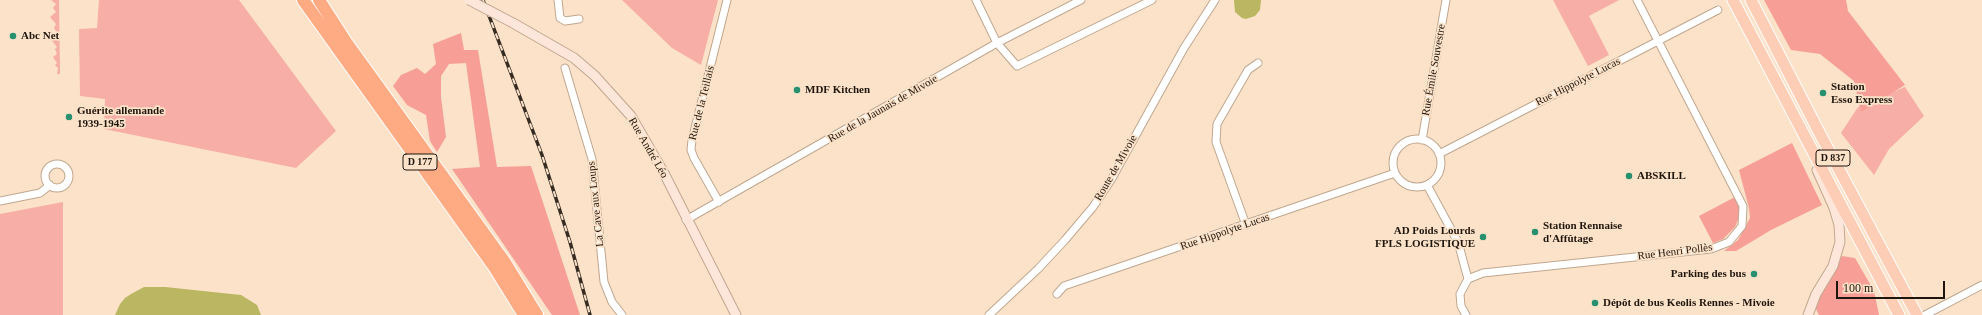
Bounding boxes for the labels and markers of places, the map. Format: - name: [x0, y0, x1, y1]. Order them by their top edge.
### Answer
- place label: Abc Net: [21, 29, 59, 43]
- marker: Abc Net: [8, 31, 18, 41]
- place label: Station Esso Express: [1831, 80, 1892, 106]
- place label: MDF Kitchen: [805, 83, 870, 97]
- marker: MDF Kitchen: [792, 85, 802, 95]
- marker: Station Esso Express: [1818, 88, 1828, 98]
- place label: Guérite allemande 1939-1945: [77, 104, 164, 130]
- marker: Guérite allemande 1939-1945: [64, 112, 74, 122]
- place label: ABSKILL: [1637, 169, 1686, 183]
- marker: ABSKILL: [1624, 171, 1634, 181]
- place label: Station Rennaise d'Affûtage: [1543, 219, 1622, 245]
- place label: AD Poids Lourds FPLS LOGISTIQUE: [1375, 224, 1475, 250]
- marker: Station Rennaise d'Affûtage: [1530, 227, 1540, 237]
- marker: AD Poids Lourds FPLS LOGISTIQUE: [1478, 232, 1488, 242]
- place label: Parking des bus: [1671, 267, 1746, 281]
- marker: Parking des bus: [1749, 269, 1759, 279]
- place label: Dépôt de bus Keolis Rennes - Mivoie: [1603, 296, 1775, 310]
- marker: Dépôt de bus Keolis Rennes - Mivoie: [1590, 298, 1600, 308]

